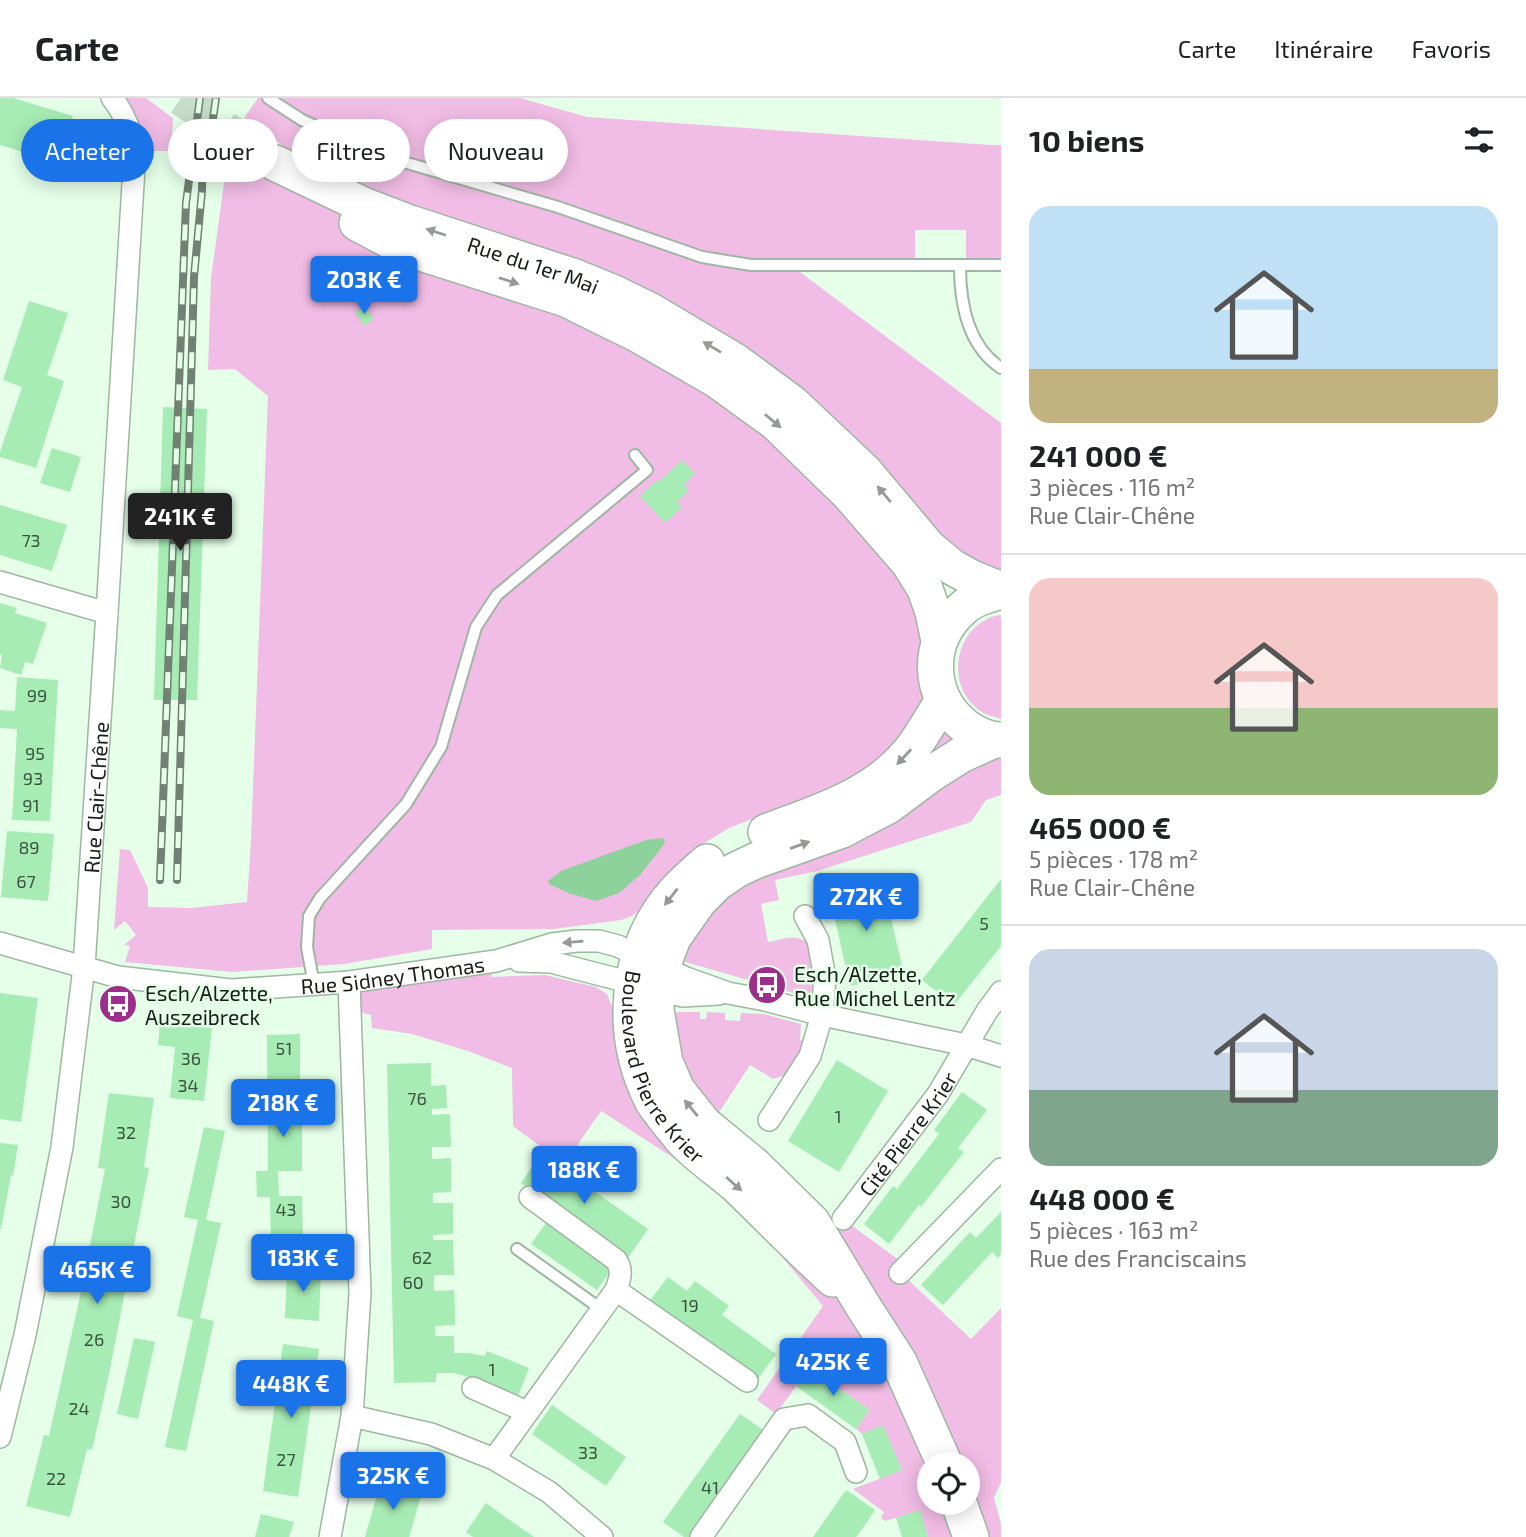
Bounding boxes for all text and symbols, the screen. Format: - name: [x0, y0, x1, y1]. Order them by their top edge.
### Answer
- text: Carte: [35, 28, 119, 68]
- text: Carte: [1178, 34, 1236, 63]
- text: Itinéraire: [1274, 34, 1373, 63]
- text: Favoris: [1411, 34, 1491, 63]
- chip: Acheter: [21, 119, 154, 182]
- chip: Louer: [168, 119, 278, 182]
- chip: Filtres: [292, 119, 410, 182]
- chip: Nouveau: [424, 119, 568, 182]
- icon: filters: [1460, 121, 1498, 159]
- text: 10 biens: [1029, 122, 1144, 158]
- one-way arrow: [425, 226, 446, 237]
- street label: Rue du 1er Mai: [465, 230, 603, 298]
- icon: home: [1201, 252, 1327, 378]
- pin: 203K €: [307, 256, 421, 316]
- text: 203K €: [326, 265, 402, 293]
- one-way arrow: [498, 276, 519, 286]
- one-way arrow: [703, 341, 722, 353]
- one-way arrow: [764, 413, 781, 428]
- text: 241 000 €: [1029, 437, 1168, 473]
- text: 3 pièces · 116 m²: [1029, 473, 1195, 501]
- one-way arrow: [877, 486, 892, 503]
- pin: 241K €: [123, 494, 237, 553]
- text: Rue Clair-Chêne: [1029, 501, 1195, 529]
- text: 241K €: [144, 502, 216, 530]
- house number: 73: [21, 529, 41, 551]
- icon: home: [1201, 624, 1327, 750]
- house number: 99: [27, 684, 47, 706]
- street label: Rue Clair-Chêne: [78, 721, 112, 874]
- house number: 95: [25, 742, 45, 764]
- one-way arrow: [896, 748, 912, 766]
- house number: 93: [23, 767, 43, 789]
- house number: 91: [22, 794, 40, 816]
- text: 465 000 €: [1029, 809, 1171, 845]
- house number: 89: [18, 836, 40, 858]
- one-way arrow: [789, 839, 810, 850]
- text: 5 pièces · 178 m²: [1029, 845, 1198, 873]
- house number: 67: [16, 870, 36, 892]
- text: Rue Clair-Chêne: [1029, 873, 1195, 901]
- pin: 272K €: [809, 874, 923, 933]
- text: 272K €: [830, 882, 902, 910]
- one-way arrow: [664, 888, 679, 906]
- house number: 5: [979, 912, 989, 934]
- one-way arrow: [562, 937, 584, 948]
- street label: Rue Sidney Thomas: [300, 950, 486, 998]
- place label: Esch/Alzette, Rue Michel Lentz: [794, 961, 956, 1010]
- bus stop icon: Esch/Alzette, Rue Michel Lentz: [746, 964, 788, 1006]
- street label: Boulevard Pierre Krier: [619, 969, 711, 1168]
- place label: Esch/Alzette, Auszeibreck: [145, 980, 273, 1029]
- bus stop icon: Esch/Alzette, Auszeibreck: [97, 983, 139, 1025]
- icon: home: [1201, 995, 1327, 1121]
- house number: 51: [276, 1037, 292, 1059]
- house number: 36: [181, 1047, 201, 1069]
- street label: Cité Pierre Krier: [853, 1066, 961, 1200]
- house number: 34: [177, 1074, 199, 1096]
- pin: 218K €: [226, 1080, 340, 1139]
- house number: 76: [407, 1087, 427, 1109]
- text: 218K €: [247, 1088, 319, 1116]
- one-way arrow: [685, 1099, 699, 1117]
- house number: 1: [834, 1105, 842, 1127]
- house number: 32: [116, 1121, 136, 1143]
- pin: 188K €: [527, 1146, 641, 1206]
- text: 188K €: [548, 1155, 620, 1183]
- one-way arrow: [725, 1176, 742, 1192]
- text: 448 000 €: [1029, 1180, 1175, 1216]
- house number: 30: [111, 1190, 131, 1212]
- house number: 43: [275, 1198, 297, 1220]
- text: 5 pièces · 163 m²: [1029, 1216, 1199, 1244]
- pin: 183K €: [246, 1234, 360, 1294]
- text: 183K €: [267, 1243, 339, 1271]
- text: Rue des Franciscains: [1029, 1244, 1247, 1272]
- pin: 465K €: [40, 1246, 154, 1306]
- house number: 62: [412, 1246, 432, 1268]
- text: 465K €: [59, 1255, 135, 1283]
- house number: 60: [402, 1271, 424, 1293]
- house number: 19: [681, 1294, 699, 1316]
- house number: 26: [84, 1328, 104, 1350]
- pin: 425K €: [776, 1338, 890, 1398]
- text: 425K €: [796, 1347, 870, 1375]
- house number: 1: [488, 1358, 496, 1380]
- pin: 448K €: [234, 1360, 348, 1420]
- text: 448K €: [252, 1369, 330, 1397]
- house number: 24: [68, 1397, 90, 1419]
- house number: 33: [578, 1441, 598, 1463]
- house number: 27: [276, 1448, 296, 1470]
- pin: 325K €: [336, 1452, 450, 1512]
- map controls: [917, 1452, 980, 1515]
- button: locate: [917, 1452, 980, 1515]
- text: 325K €: [356, 1461, 430, 1489]
- house number: 22: [46, 1467, 66, 1489]
- house number: 41: [701, 1476, 719, 1498]

